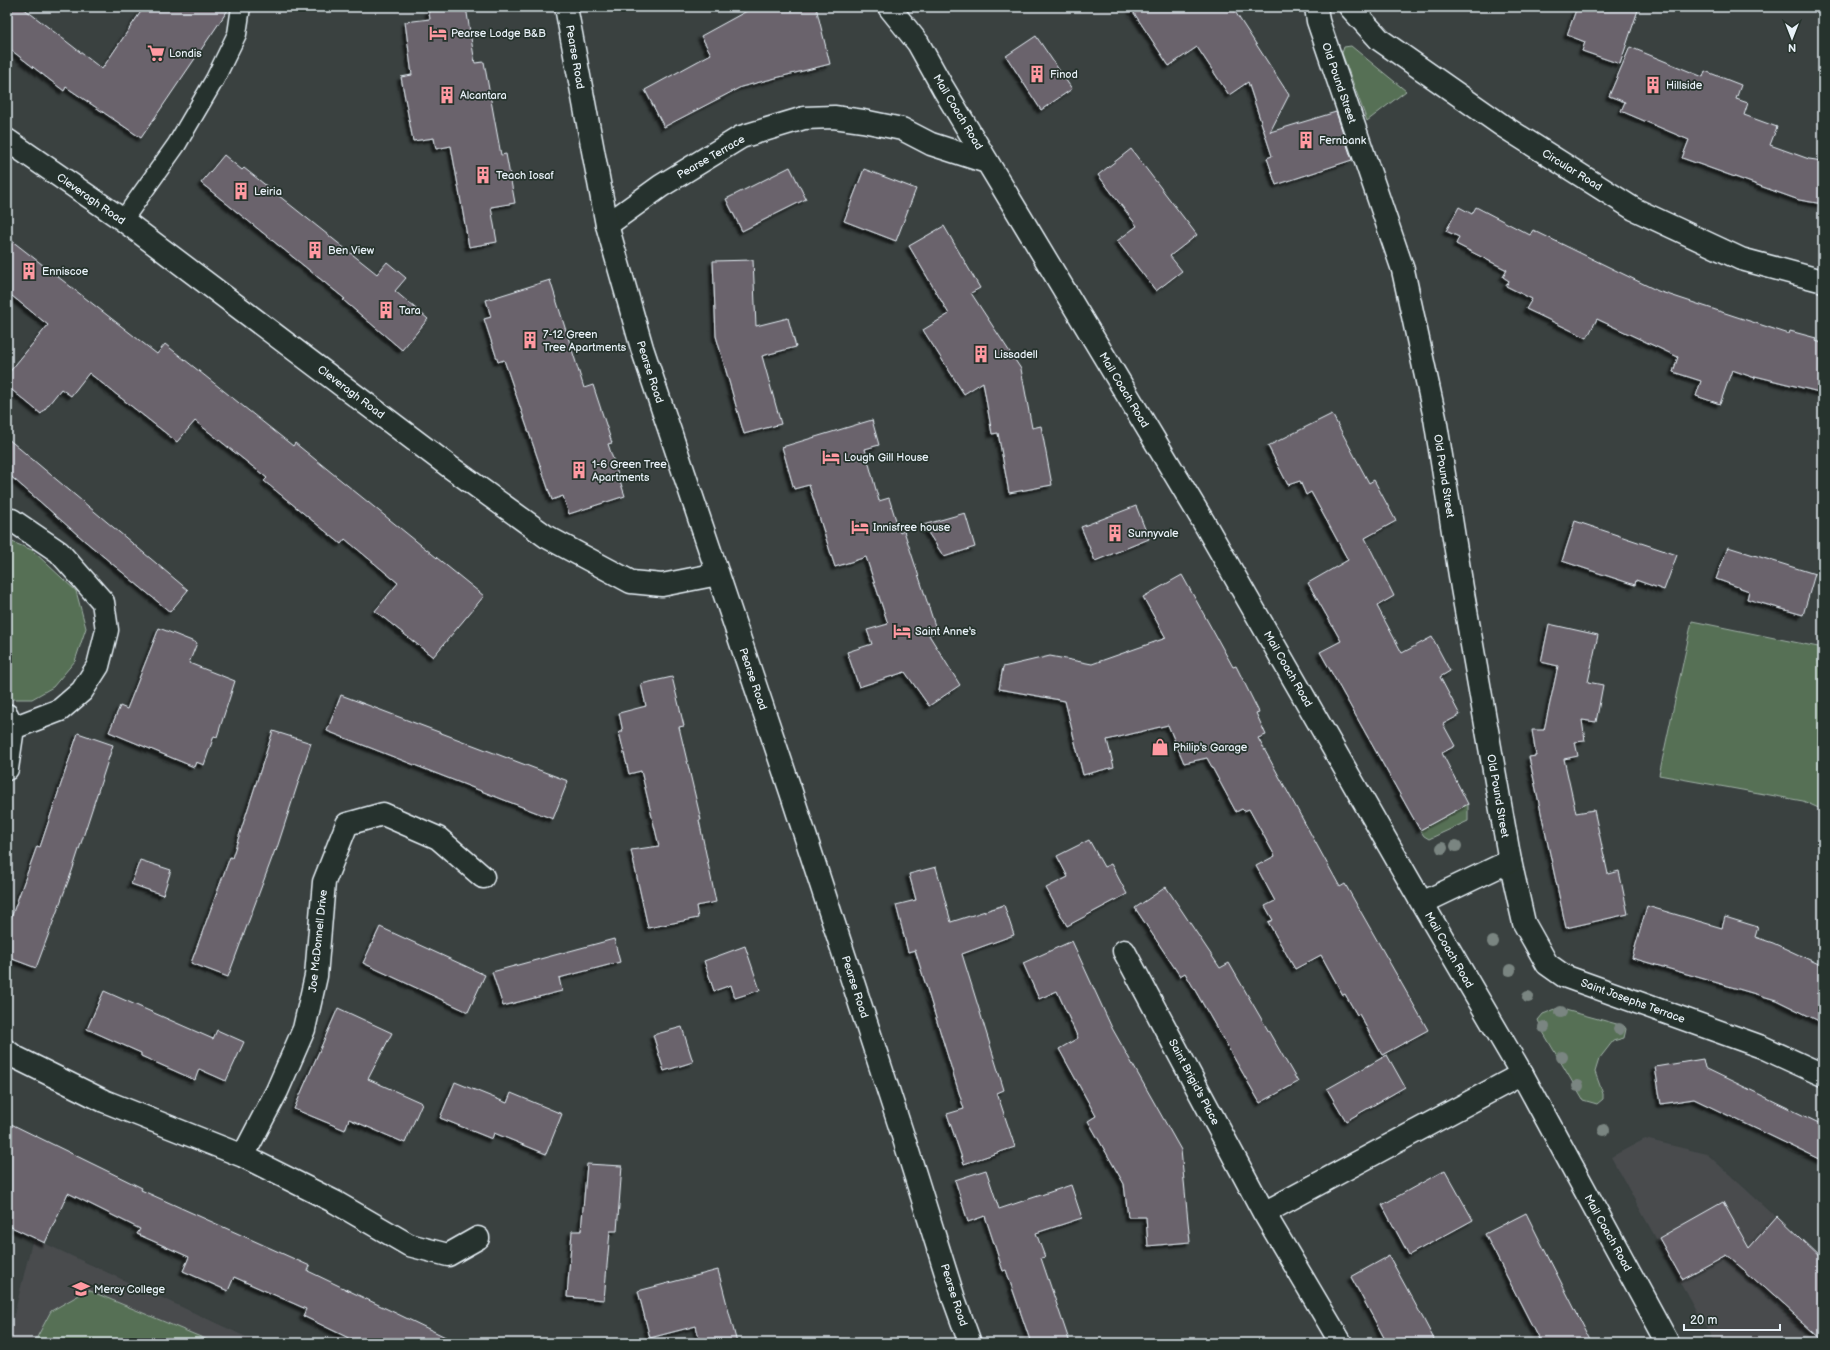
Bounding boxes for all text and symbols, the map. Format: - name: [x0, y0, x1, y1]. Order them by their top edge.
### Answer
- north arrow: [1772, 18, 1812, 58]
- hotel icon: Pearse Lodge B&B: [428, 23, 448, 43]
- street label: Pearse Road: [563, 24, 587, 90]
- place label: Pearse Lodge B&B: [451, 27, 546, 40]
- street label: Old Pound Street: [1319, 41, 1359, 126]
- text: N: [1788, 41, 1796, 54]
- supermarket icon: Londis: [146, 43, 166, 63]
- place label: Londis: [169, 47, 202, 60]
- building icon: Finod: [1027, 64, 1047, 84]
- place label: Finod: [1050, 68, 1078, 81]
- street label: Mail Coach Road: [930, 72, 986, 152]
- building icon: Hillside: [1643, 75, 1663, 95]
- place label: Hillside: [1666, 79, 1703, 92]
- building icon: Alcantara: [437, 85, 457, 105]
- place label: Alcantara: [460, 89, 507, 102]
- building icon: Fernbank: [1296, 130, 1316, 150]
- street label: Pearse Terrace: [675, 132, 748, 182]
- place label: Fernbank: [1319, 134, 1367, 147]
- street label: Circular Road: [1540, 146, 1604, 194]
- building icon: Teach Iosaf: [473, 165, 493, 185]
- place label: Teach Iosaf: [496, 169, 554, 182]
- street label: Cleveragh Road: [54, 171, 128, 227]
- building icon: Leiria: [231, 181, 251, 201]
- place label: Leiria: [254, 185, 282, 198]
- building icon: Ben View: [305, 240, 325, 260]
- place label: Ben View: [328, 244, 375, 257]
- building icon: Enniscoe: [19, 261, 39, 281]
- place label: Enniscoe: [42, 265, 89, 278]
- building icon: Tara: [376, 300, 396, 320]
- place label: Tara: [399, 304, 421, 317]
- place label: 7-12 Green Tree Apartments: [543, 328, 627, 354]
- building icon: 7-12 Green Tree Apartments: [520, 330, 540, 350]
- street label: Pearse Road: [634, 339, 666, 405]
- building icon: Lissadell: [971, 344, 991, 364]
- place label: Lissadell: [994, 348, 1038, 361]
- street label: Mail Coach Road: [1096, 350, 1152, 430]
- street label: Cleveragh Road: [315, 363, 387, 421]
- street label: Old Pound Street: [1431, 433, 1457, 519]
- hotel icon: Lough Gill House: [821, 447, 841, 467]
- place label: Lough Gill House: [844, 451, 929, 464]
- place label: 1-6 Green Tree Apartments: [592, 458, 667, 484]
- building icon: 1-6 Green Tree Apartments: [569, 460, 589, 480]
- hotel icon: Innisfree house: [850, 517, 870, 537]
- place label: Innisfree house: [873, 521, 951, 534]
- building icon: Sunnyvale: [1105, 523, 1125, 543]
- place label: Sunnyvale: [1128, 527, 1179, 540]
- hotel icon: Saint Anne's: [892, 621, 912, 641]
- place label: Saint Anne's: [915, 625, 976, 638]
- street label: Mail Coach Road: [1261, 629, 1315, 709]
- street label: Pearse Road: [736, 646, 770, 712]
- shop icon: Philip's Garage: [1150, 737, 1170, 757]
- place label: Philip's Garage: [1173, 741, 1248, 754]
- street label: Old Pound Street: [1484, 753, 1512, 839]
- street label: Joe McDonnell Drive: [306, 888, 330, 993]
- street label: Mail Coach Road: [1422, 910, 1476, 990]
- street label: Pearse Road: [839, 954, 871, 1020]
- street label: Saint Josephs Terrace: [1579, 976, 1687, 1026]
- street label: Saint Brigid's Place: [1166, 1037, 1222, 1128]
- street label: Mail Coach Road: [1582, 1192, 1634, 1274]
- street label: Pearse Road: [938, 1262, 970, 1328]
- school or university icon: Mercy College: [71, 1279, 91, 1299]
- place label: Mercy College: [94, 1283, 166, 1296]
- scale bar: [1684, 1306, 1780, 1332]
- text: 20 m: [1690, 1313, 1717, 1328]

